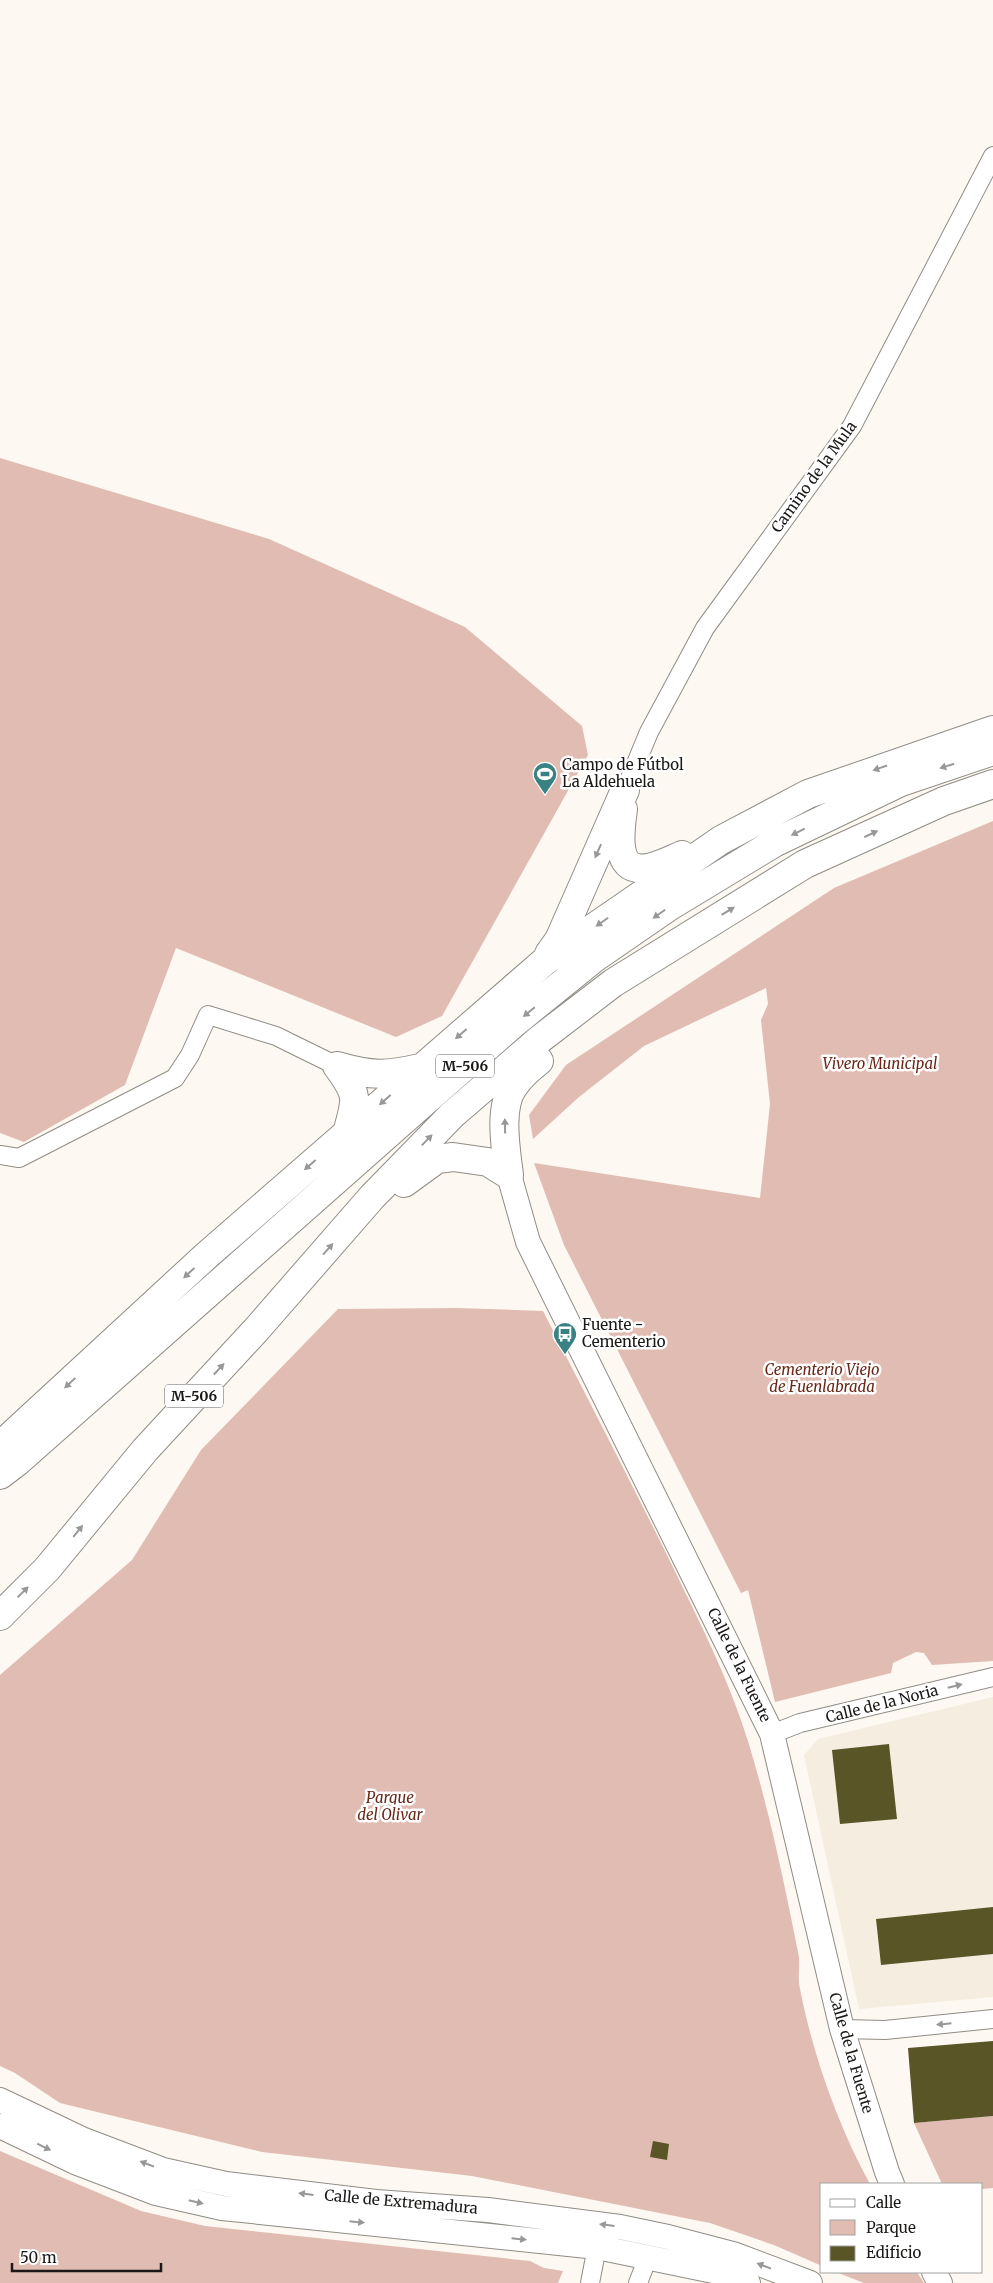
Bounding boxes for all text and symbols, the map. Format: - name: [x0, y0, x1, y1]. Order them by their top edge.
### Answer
- street label: Camino de la Mula: [767, 417, 860, 536]
- place label: Campo de Fútbol La Aldehuela: [562, 755, 684, 791]
- sports icon: Campo de Fútbol La Aldehuela: [532, 761, 558, 795]
- one-way arrow: [939, 763, 954, 771]
- one-way arrow: [873, 765, 888, 772]
- one-way arrow: [791, 828, 805, 836]
- one-way arrow: [864, 830, 878, 838]
- one-way arrow: [594, 843, 602, 858]
- one-way arrow: [722, 906, 735, 915]
- one-way arrow: [652, 909, 665, 919]
- one-way arrow: [595, 917, 608, 927]
- one-way arrow: [522, 1006, 535, 1017]
- one-way arrow: [455, 1028, 468, 1039]
- road number: M-506: [436, 1054, 494, 1078]
- park label: Vivero Municipal: [823, 1054, 937, 1073]
- one-way arrow: [379, 1094, 391, 1106]
- one-way arrow: [501, 1118, 509, 1134]
- one-way arrow: [421, 1135, 433, 1147]
- one-way arrow: [305, 1159, 317, 1171]
- one-way arrow: [322, 1243, 334, 1255]
- one-way arrow: [183, 1267, 195, 1279]
- place label: Fuente - Cementerio: [582, 1315, 666, 1351]
- bus stop icon: Fuente - Cementerio: [552, 1321, 578, 1355]
- park label: Cementerio Viejo de Fuenlabrada: [764, 1360, 880, 1396]
- one-way arrow: [213, 1364, 225, 1376]
- one-way arrow: [64, 1377, 76, 1389]
- road number: M-506: [165, 1384, 223, 1408]
- one-way arrow: [72, 1525, 83, 1538]
- one-way arrow: [17, 1586, 29, 1598]
- street label: Calle de la Fuente: [704, 1605, 775, 1725]
- street label: Calle de la Noria: [824, 1680, 940, 1727]
- one-way arrow: [947, 1682, 962, 1690]
- park label: Parque del Olivar: [357, 1788, 424, 1824]
- street label: Calle de la Fuente: [825, 1990, 878, 2116]
- one-way arrow: [936, 2020, 952, 2028]
- one-way arrow: [37, 2143, 51, 2151]
- one-way arrow: [140, 2160, 154, 2168]
- legend: [820, 2183, 983, 2273]
- street label: Calle de Extremadura: [324, 2185, 479, 2218]
- one-way arrow: [298, 2190, 314, 2198]
- text: Calle: [866, 2193, 901, 2212]
- one-way arrow: [189, 2198, 204, 2206]
- one-way arrow: [350, 2218, 366, 2226]
- text: Parque: [866, 2218, 916, 2237]
- one-way arrow: [599, 2221, 615, 2229]
- one-way arrow: [511, 2235, 527, 2243]
- scale bar: [12, 2240, 161, 2272]
- text: Edificio: [866, 2243, 922, 2262]
- text: 50 m: [20, 2248, 57, 2267]
- one-way arrow: [756, 2262, 771, 2270]

